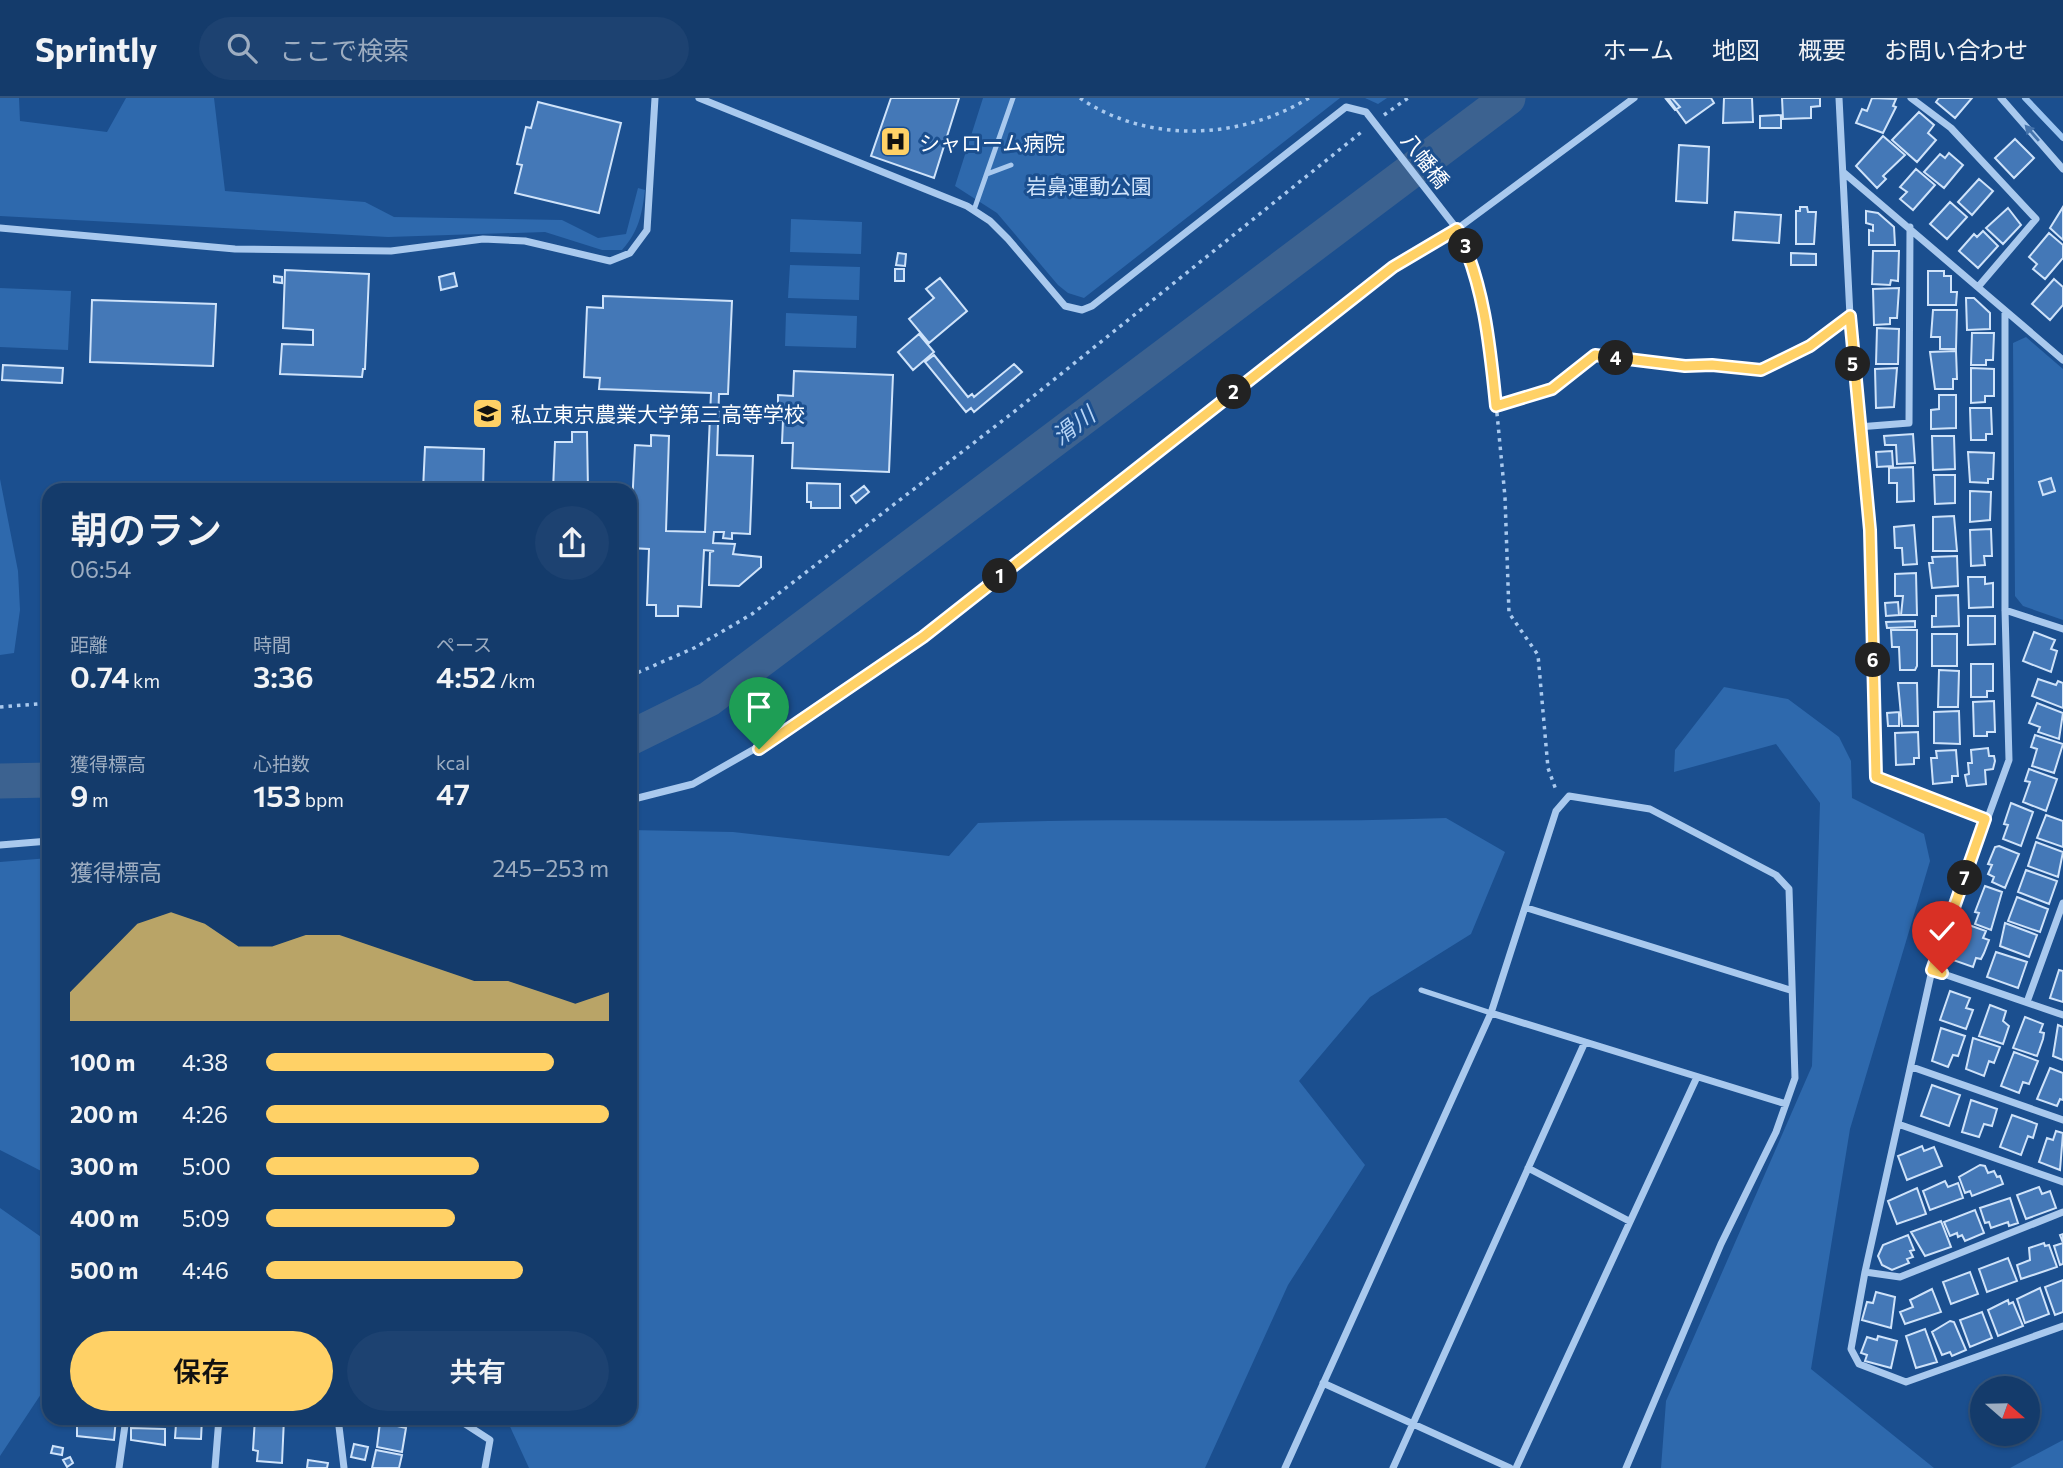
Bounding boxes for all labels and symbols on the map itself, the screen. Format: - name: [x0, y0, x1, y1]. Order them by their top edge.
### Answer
- hospital icon: シャローム病院: [879, 125, 913, 159]
- one-way arrow: [2025, 125, 2040, 142]
- street label: 八幡橋: [1397, 127, 1455, 193]
- place label: シャローム病院: [919, 130, 1065, 155]
- park label: 岩鼻運動公園: [1026, 173, 1152, 198]
- pin: 3: [1448, 228, 1484, 264]
- pin: 4: [1598, 341, 1634, 376]
- pin: 5: [1836, 346, 1870, 382]
- pin: 2: [1216, 374, 1252, 410]
- school or university icon: 私立東京農業大学第三高等学校: [471, 396, 505, 430]
- water label: 滑川: [1046, 398, 1102, 450]
- place label: 私立東京農業大学第三高等学校: [511, 401, 805, 426]
- pin: 1: [982, 559, 1018, 594]
- pin: 6: [1856, 642, 1890, 678]
- pin: [729, 677, 789, 749]
- pin: 7: [1948, 860, 1982, 896]
- pin: [1912, 901, 1972, 973]
- north arrow: [1970, 1376, 2040, 1446]

